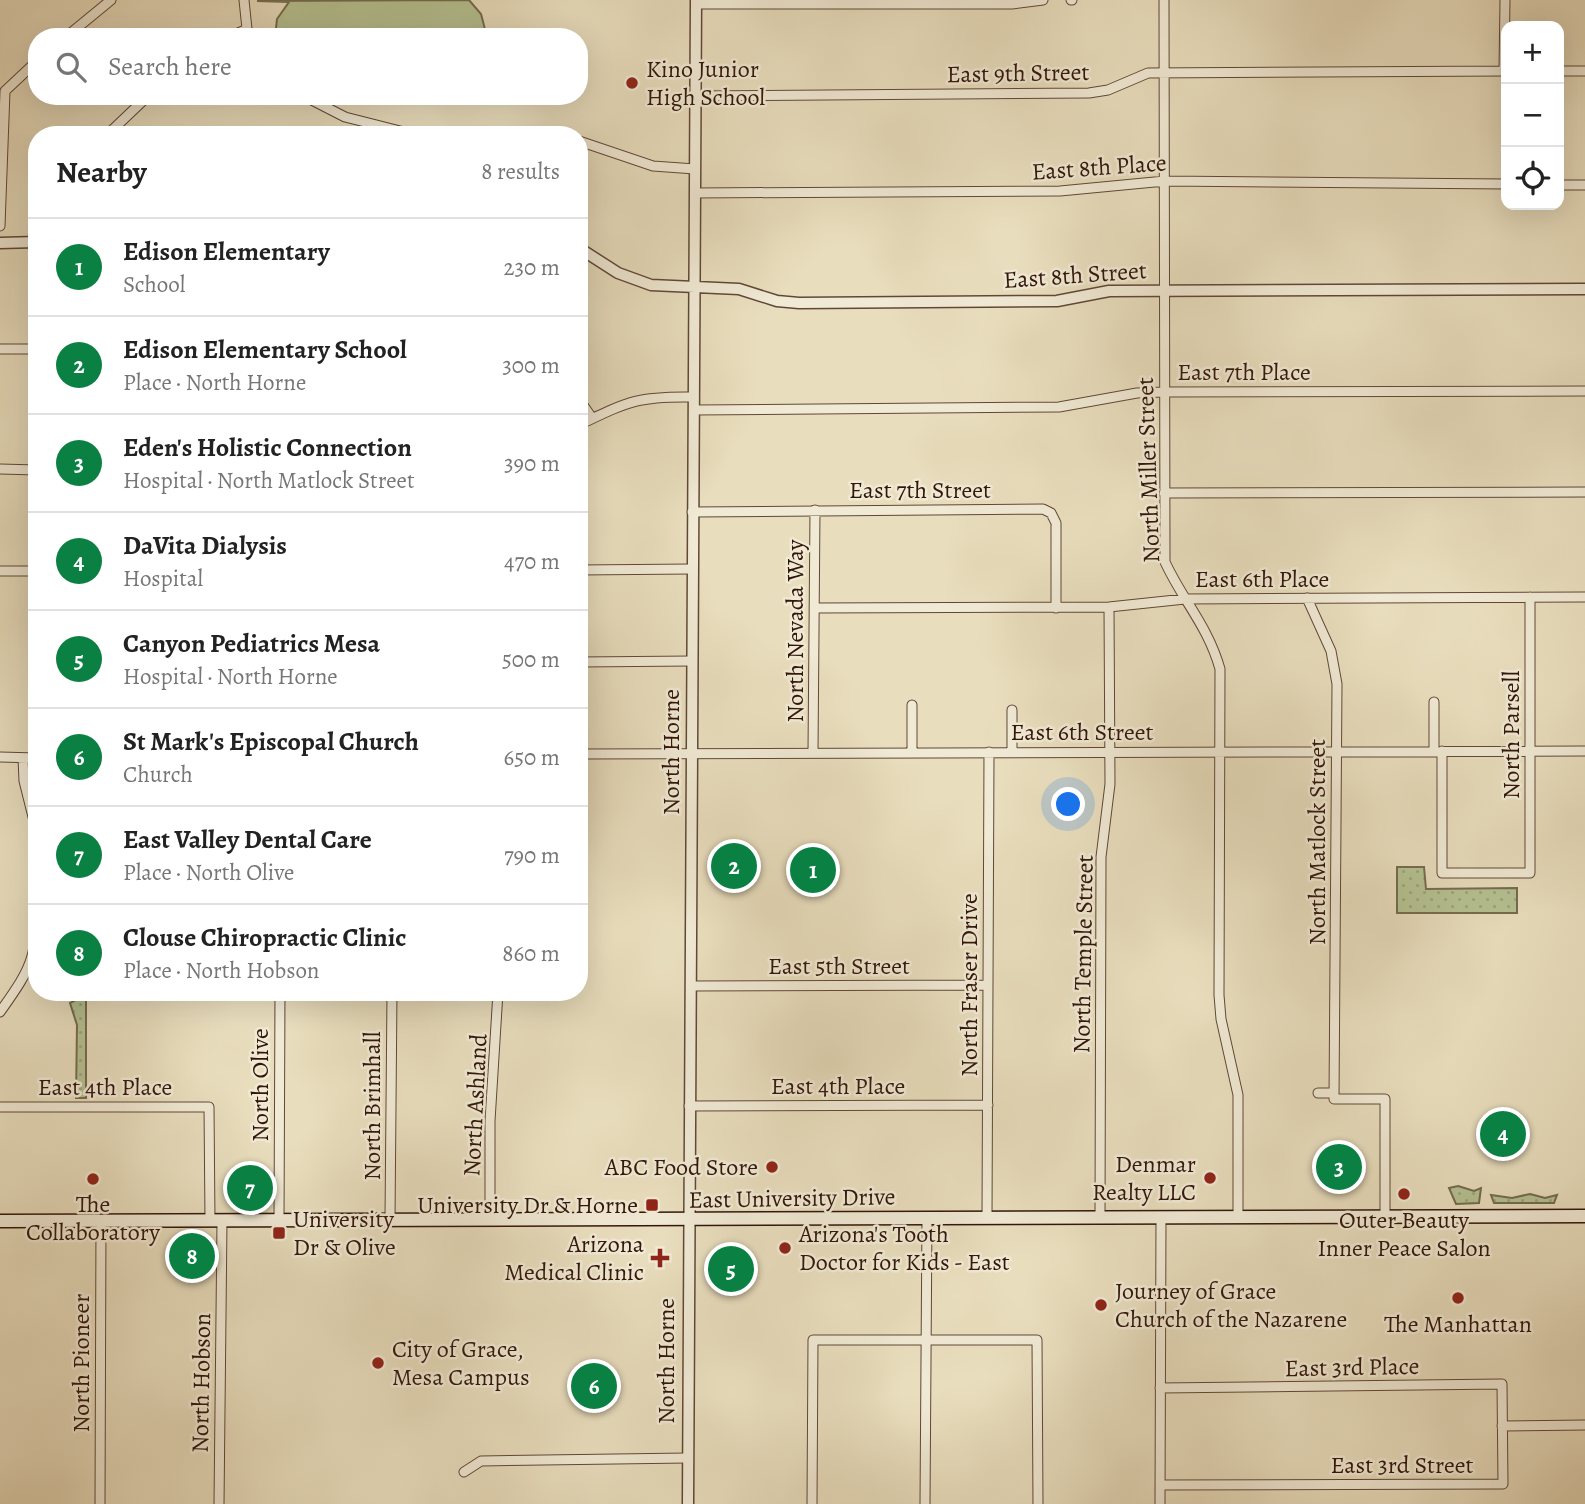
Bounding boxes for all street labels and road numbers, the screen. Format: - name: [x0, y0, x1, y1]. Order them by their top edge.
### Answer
- street label: East 9th Street: [946, 56, 1090, 90]
- street label: East 8th Place: [1030, 146, 1168, 188]
- street label: East 8th Street: [1002, 254, 1148, 296]
- street label: East 7th Place: [1177, 356, 1311, 388]
- street label: North Miller Street: [1129, 377, 1167, 563]
- street label: East 7th Street: [849, 474, 991, 506]
- street label: North Nevada Way: [779, 539, 811, 723]
- street label: East 6th Place: [1195, 563, 1329, 595]
- street label: North Parsell: [1495, 671, 1527, 799]
- street label: North Horne: [655, 689, 687, 815]
- street label: East 6th Street: [1011, 716, 1153, 748]
- street label: North Matlock Street: [1301, 739, 1333, 945]
- street label: North Temple Street: [1065, 854, 1101, 1054]
- street label: North Fraser Drive: [953, 893, 985, 1077]
- street label: East 5th Street: [768, 950, 910, 982]
- street label: North Olive: [244, 1028, 276, 1142]
- street label: North Brimhall: [356, 1031, 388, 1181]
- street label: North Ashland: [455, 1033, 495, 1177]
- street label: East 4th Place: [771, 1070, 905, 1102]
- street label: East 4th Place: [38, 1071, 172, 1103]
- street label: East University Drive: [688, 1180, 896, 1216]
- street label: North Pioneer: [65, 1294, 97, 1432]
- street label: North Horne: [650, 1298, 682, 1424]
- street label: North Hobson: [184, 1313, 218, 1453]
- street label: East 3rd Place: [1284, 1350, 1420, 1384]
- street label: East 3rd Street: [1331, 1449, 1473, 1481]

